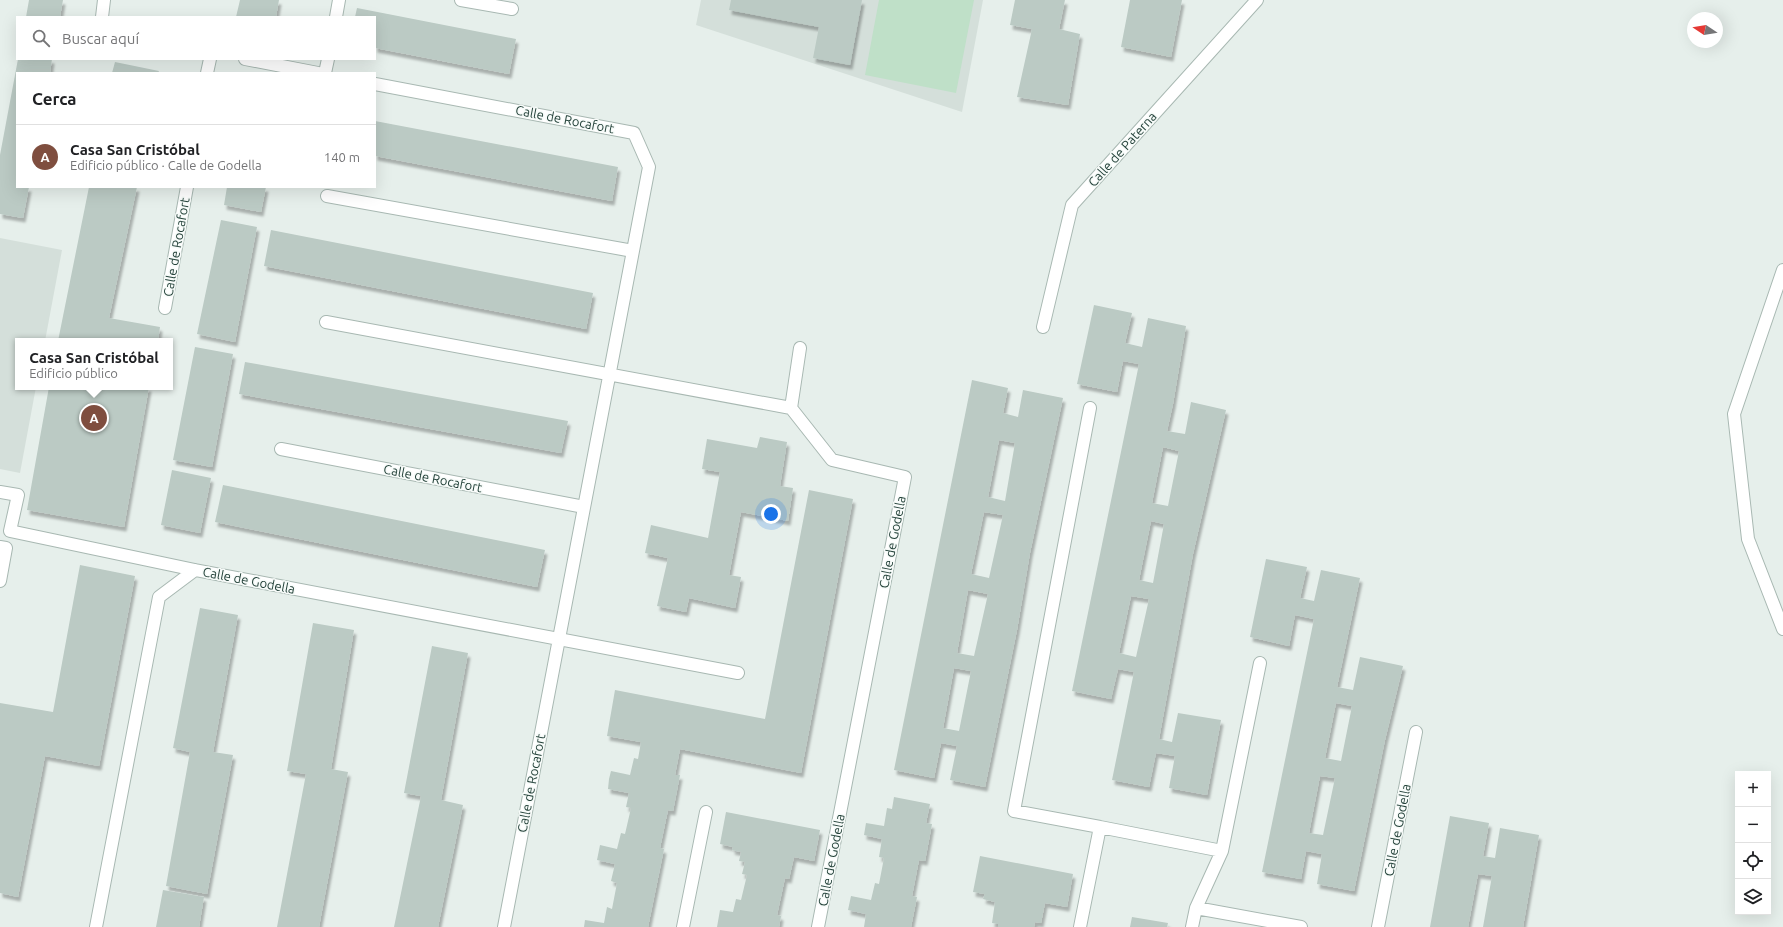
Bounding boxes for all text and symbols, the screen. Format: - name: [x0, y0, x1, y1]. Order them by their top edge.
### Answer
- north arrow: [1687, 12, 1723, 48]
- search box: [16, 16, 376, 60]
- icon: search: [30, 27, 52, 49]
- text: Buscar aquí: [62, 30, 139, 47]
- text: Cerca: [32, 89, 77, 108]
- street label: Calle de Rocafort: [514, 103, 616, 135]
- street label: Calle de Paterna: [1085, 109, 1159, 189]
- text: Casa San Cristóbal: [70, 141, 200, 158]
- text: A: [40, 150, 50, 164]
- text: 140 m: [324, 150, 360, 164]
- text: Edificio público · Calle de Godella: [70, 158, 262, 172]
- street label: Calle de Rocafort: [160, 196, 192, 298]
- popup: [15, 338, 173, 390]
- text: Casa San Cristóbal: [29, 349, 159, 366]
- text: Edificio público: [29, 366, 118, 380]
- pin: A: [81, 403, 107, 433]
- street label: Calle de Rocafort: [382, 462, 484, 494]
- street label: Calle de Godella: [876, 495, 908, 589]
- your location: [761, 504, 781, 524]
- street label: Calle de Godella: [202, 564, 296, 596]
- street label: Calle de Rocafort: [515, 732, 547, 834]
- map controls: [1735, 771, 1771, 915]
- button: +: [1735, 771, 1771, 807]
- street label: Calle de Godella: [1381, 783, 1413, 877]
- button: −: [1735, 807, 1771, 843]
- street label: Calle de Godella: [815, 813, 847, 907]
- button: locate: [1735, 843, 1771, 879]
- button: layers: [1735, 879, 1771, 915]

